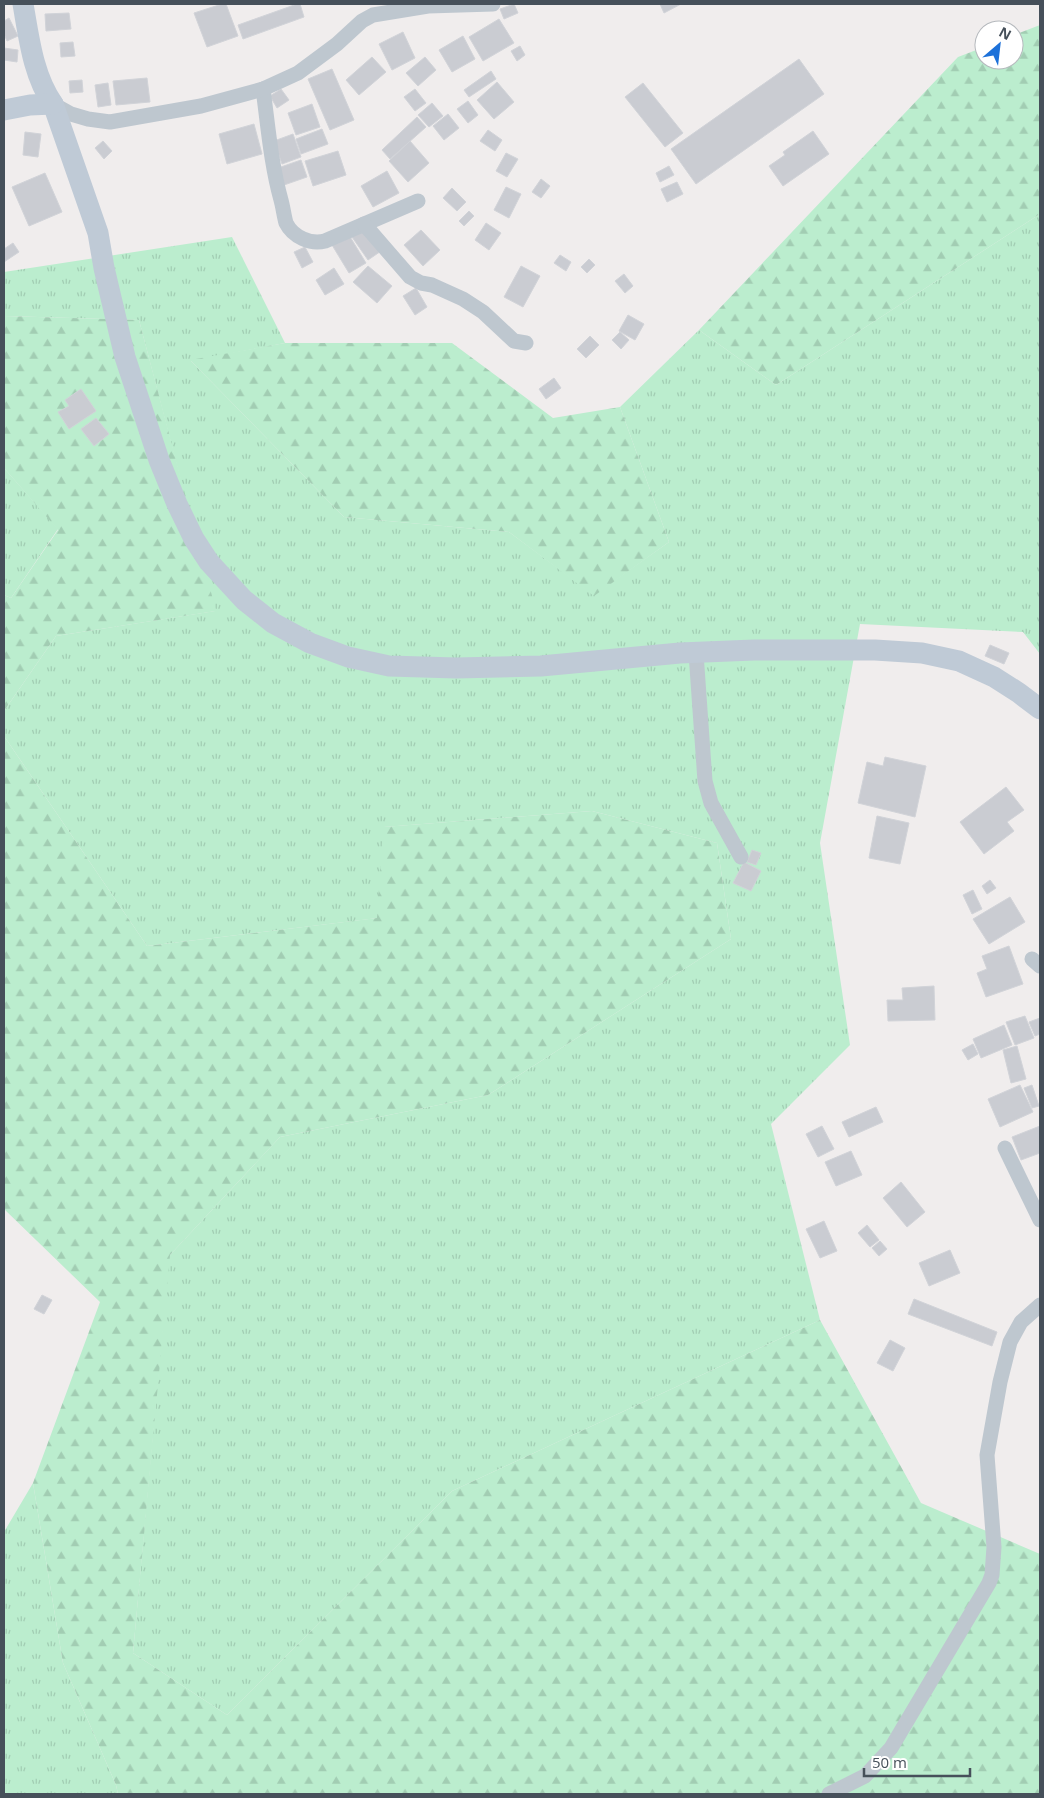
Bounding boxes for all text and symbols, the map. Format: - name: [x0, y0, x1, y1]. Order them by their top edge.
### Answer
- north arrow: [974, 20, 1024, 70]
- text: N: [996, 22, 1015, 44]
- scale bar: [864, 1746, 970, 1778]
- text: 50 m: [872, 1752, 907, 1772]

